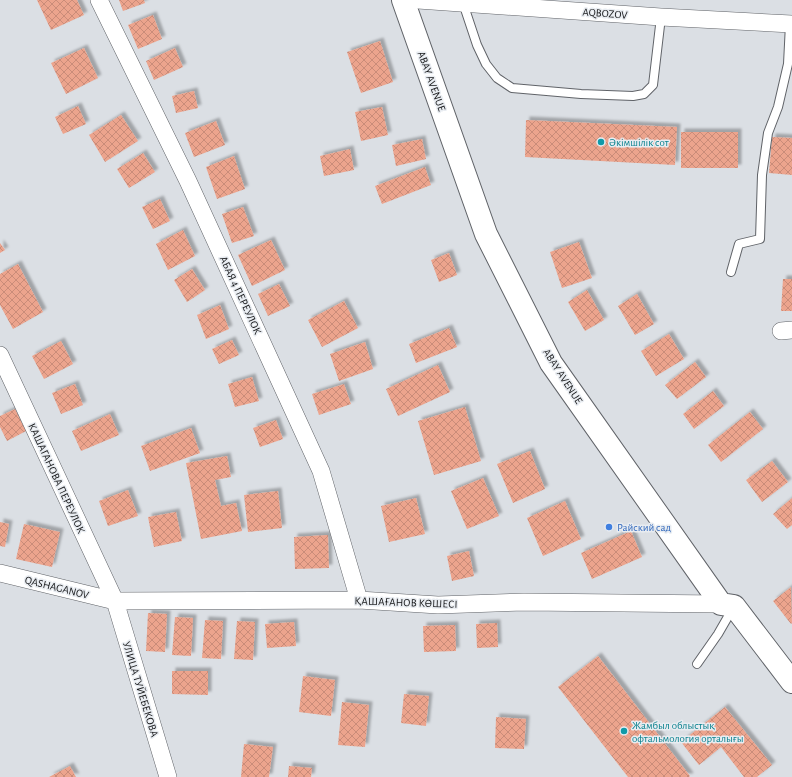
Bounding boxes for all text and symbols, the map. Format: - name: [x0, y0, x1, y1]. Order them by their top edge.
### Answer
- street label: AQBOZOV: [582, 6, 629, 21]
- street label: ABAY AVENUE: [416, 50, 448, 113]
- marker: Әкімшілік сот: [596, 137, 606, 147]
- place label: Әкімшілік сот: [609, 137, 669, 148]
- street label: АБАЯ 4 ПЕРЕУЛОК: [218, 254, 264, 337]
- street label: ABAY AVENUE: [541, 347, 585, 406]
- street label: КАШАГАНОВА ПЕРЕУЛОК: [26, 421, 87, 536]
- marker: Райский сад: [604, 522, 614, 532]
- place label: Райский сад: [617, 522, 671, 533]
- street label: QASHAGANOV: [24, 574, 91, 601]
- street label: ҚАШАҒАНОВ КӨШЕСІ: [354, 595, 458, 610]
- street label: УЛИЦА ТУЙЕБЕКОВА: [121, 640, 160, 739]
- place label: Жамбыл облыстық офтальмология орталығы: [632, 720, 743, 744]
- marker: Жамбыл облыстық офтальмология орталығы: [619, 726, 629, 736]

